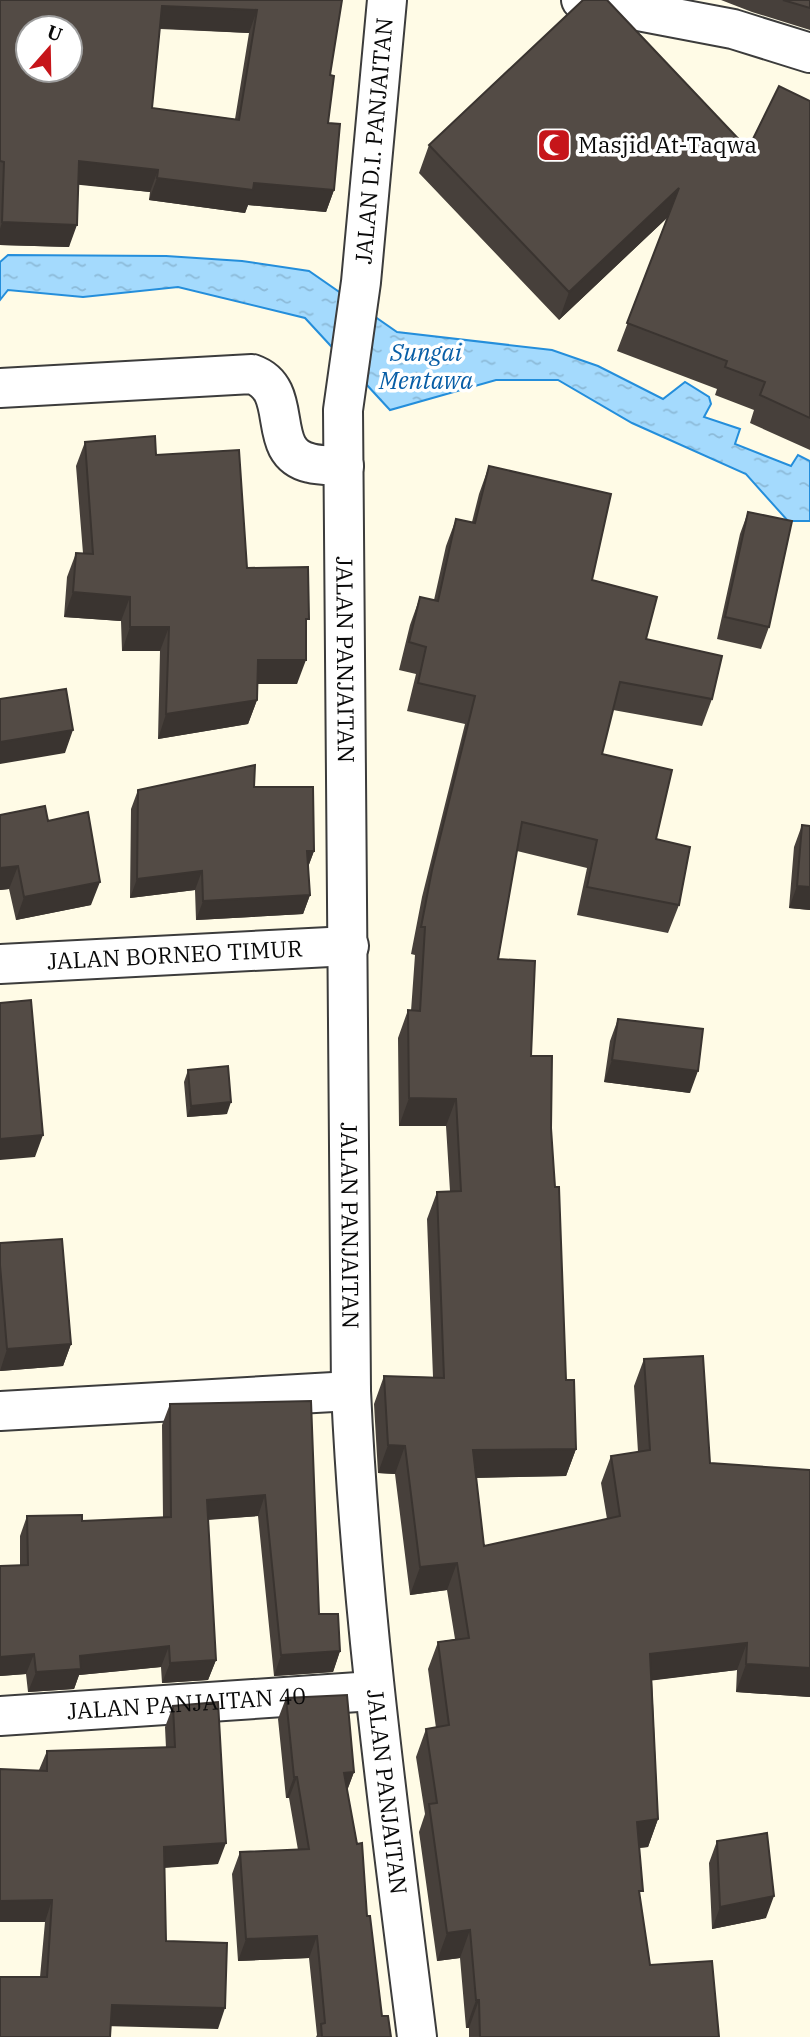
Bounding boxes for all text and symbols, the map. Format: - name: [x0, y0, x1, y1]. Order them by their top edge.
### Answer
- north arrow: [14, 14, 84, 84]
- street label: JALAN D.I. PANJAITAN: [347, 16, 399, 265]
- text: U: [44, 19, 66, 47]
- mosque icon: Masjid At-Taqwa: [535, 126, 573, 164]
- place label: Masjid At-Taqwa: [578, 129, 757, 159]
- water label: Sungai Mentawa: [378, 336, 473, 396]
- street label: JALAN PANJAITAN: [330, 556, 362, 763]
- street label: JALAN BORNEO TIMUR: [46, 932, 304, 976]
- street label: JALAN PANJAITAN: [335, 1122, 366, 1329]
- street label: JALAN PANJAITAN 40: [66, 1680, 307, 1725]
- street label: JALAN PANJAITAN: [361, 1688, 415, 1896]

